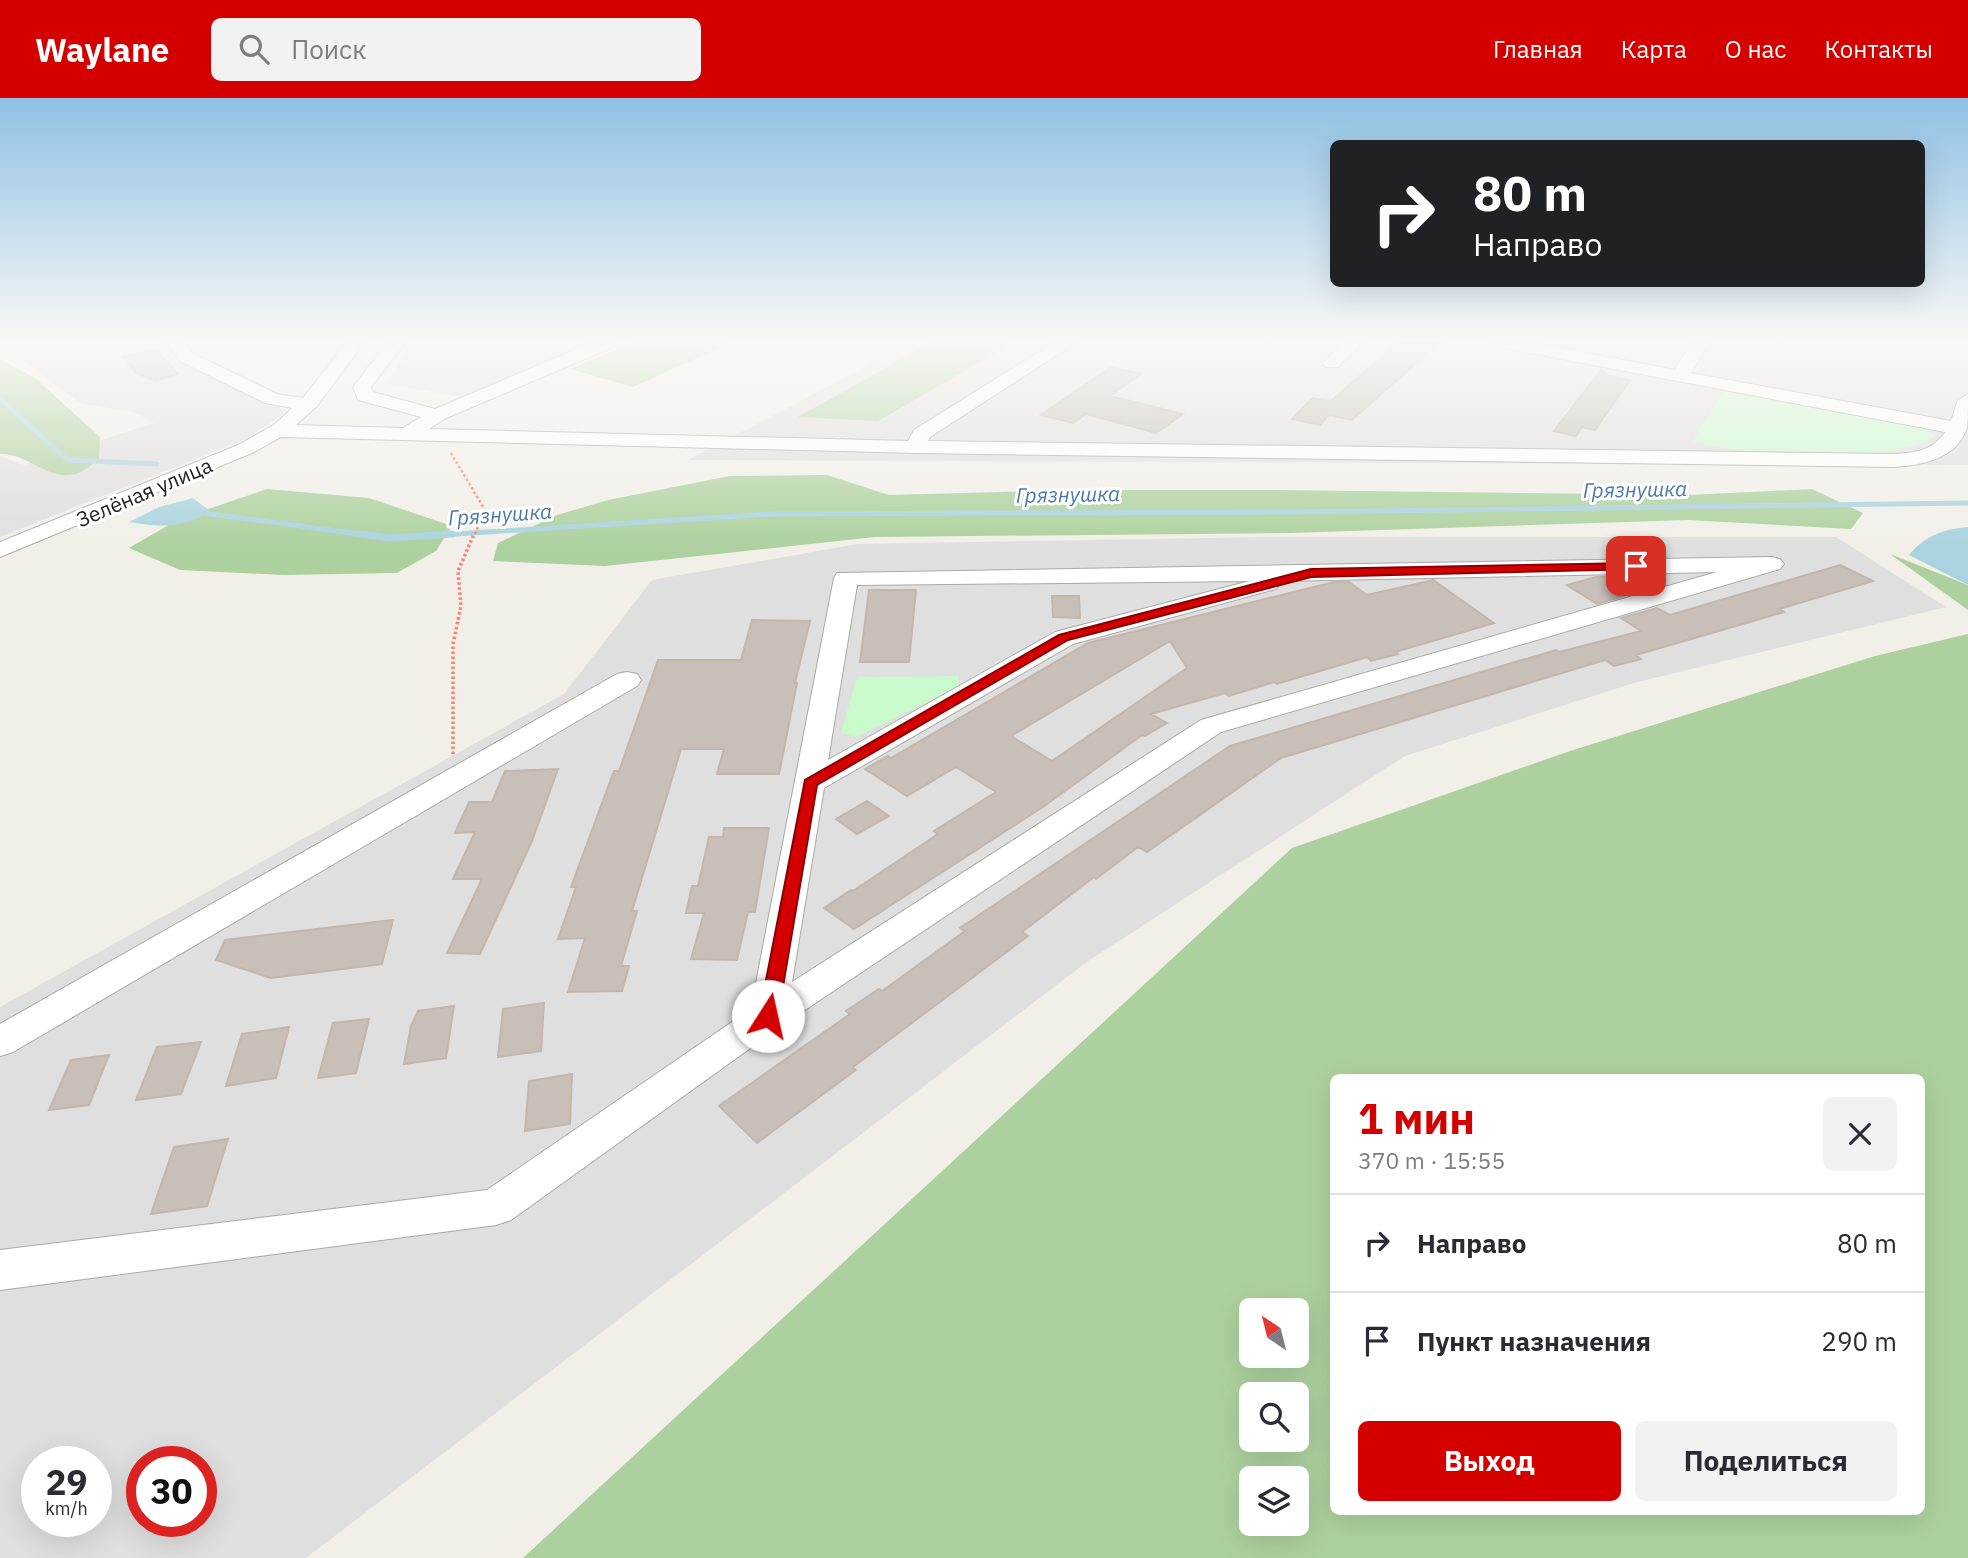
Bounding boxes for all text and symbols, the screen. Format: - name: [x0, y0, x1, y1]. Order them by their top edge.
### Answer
- search box: [211, 18, 701, 81]
- text: Waylane: [35, 28, 169, 71]
- icon: search: [235, 30, 273, 68]
- text: Поиск: [291, 32, 366, 66]
- text: Главная: [1493, 33, 1583, 65]
- text: Карта: [1621, 33, 1687, 65]
- text: О нас: [1725, 33, 1786, 65]
- text: Контакты: [1824, 33, 1933, 65]
- text: 80 m: [1473, 161, 1587, 224]
- icon: right: [1358, 168, 1449, 259]
- text: Направо: [1473, 223, 1602, 265]
- street label: Зелёная улица: [72, 451, 216, 533]
- water label: Грязнушка: [1583, 474, 1687, 504]
- water label: Грязнушка: [1016, 479, 1120, 509]
- water label: Грязнушка: [447, 496, 553, 532]
- pin: [1606, 536, 1666, 596]
- icon: arrive: [1617, 547, 1655, 585]
- position arrow: [731, 979, 805, 1053]
- text: 1 мин: [1358, 1091, 1475, 1146]
- button: close: [1823, 1097, 1897, 1171]
- text: 370 m · 15:55: [1358, 1145, 1505, 1175]
- icon: right: [1358, 1224, 1396, 1262]
- text: Направо: [1417, 1226, 1526, 1260]
- text: 80 m: [1837, 1226, 1897, 1260]
- north arrow: [1239, 1298, 1309, 1368]
- map controls: [1239, 1298, 1309, 1536]
- icon: arrive: [1358, 1322, 1396, 1360]
- text: Пункт назначения: [1417, 1324, 1651, 1358]
- text: 290 m: [1821, 1324, 1897, 1358]
- button: search: [1239, 1382, 1309, 1452]
- button: Выход: [1358, 1421, 1621, 1501]
- button: Поделиться: [1635, 1421, 1897, 1501]
- speed limit sign: 30: [126, 1446, 217, 1537]
- text: 29: [45, 1459, 88, 1505]
- button: layers: [1239, 1466, 1309, 1536]
- text: km/h: [45, 1497, 88, 1520]

